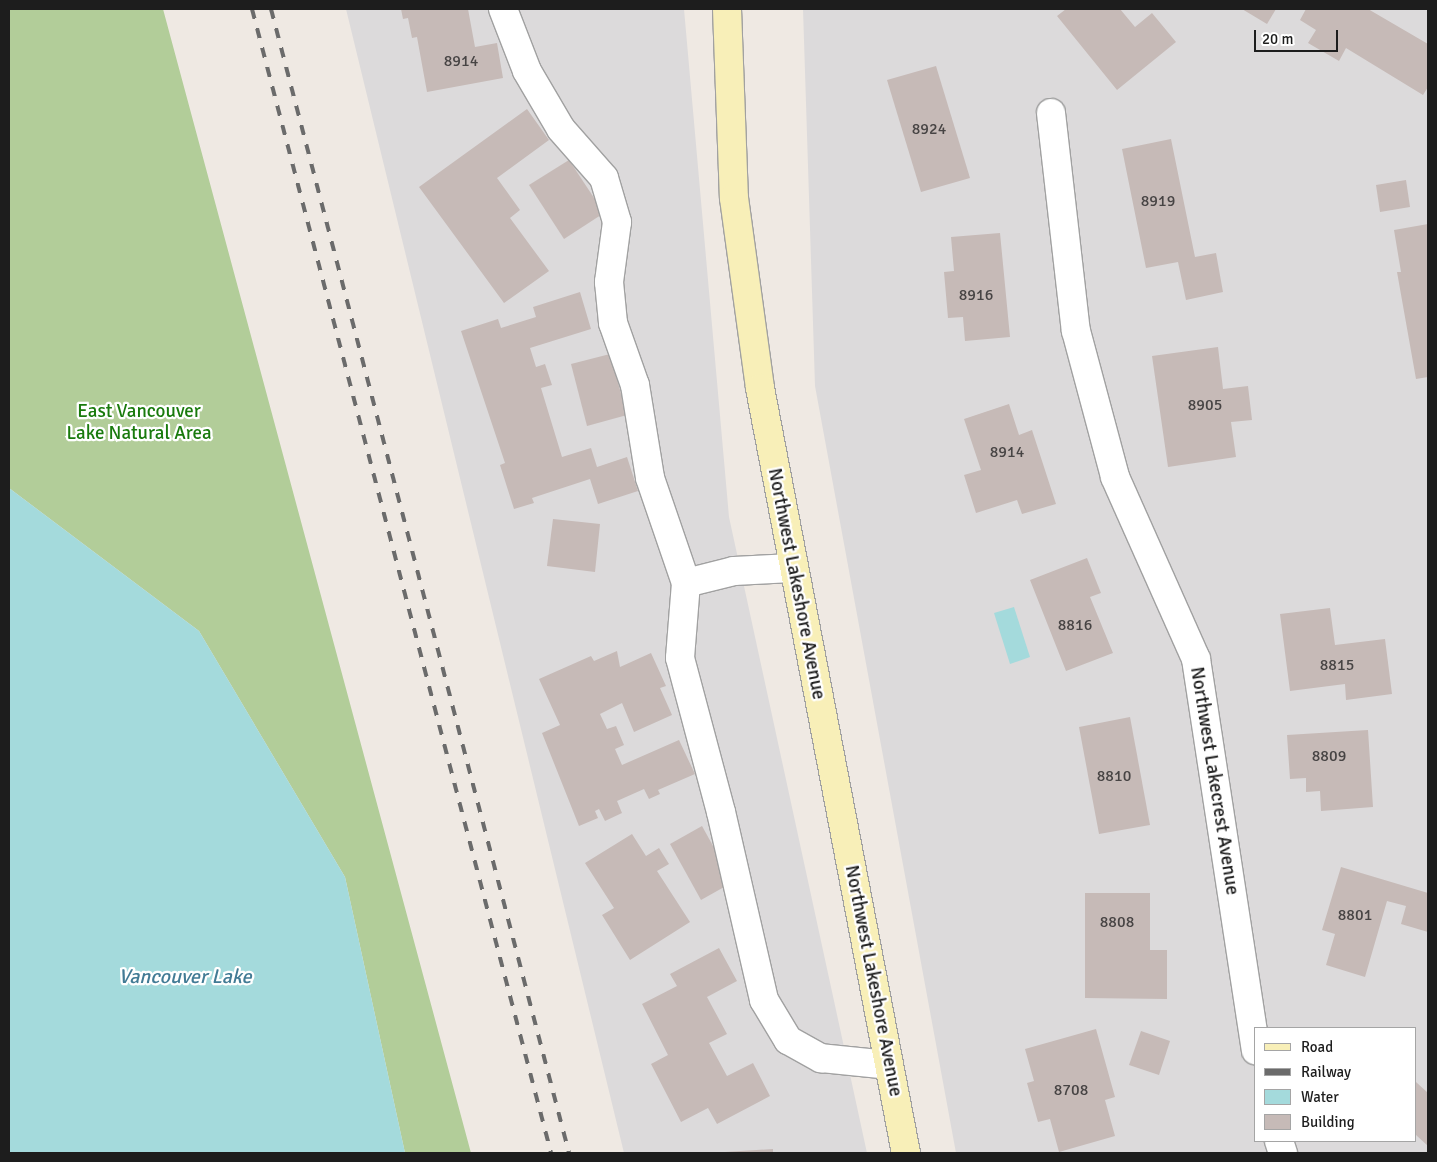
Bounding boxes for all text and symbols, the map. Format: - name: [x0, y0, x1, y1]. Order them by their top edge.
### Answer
- scale bar: [1257, 20, 1341, 52]
- text: 20 m: [1262, 30, 1293, 48]
- house number: 8914: [444, 51, 478, 71]
- house number: 8924: [912, 119, 946, 139]
- house number: 8919: [1141, 191, 1175, 211]
- house number: 8916: [959, 285, 993, 305]
- house number: 8905: [1188, 395, 1222, 415]
- park label: East Vancouver Lake Natural Area: [66, 401, 212, 445]
- house number: 8914: [990, 442, 1024, 462]
- street label: Northwest Lakeshore Avenue: [762, 466, 830, 702]
- house number: 8816: [1058, 615, 1092, 635]
- house number: 8815: [1320, 655, 1354, 675]
- street label: Northwest Lakecrest Avenue: [1185, 665, 1243, 897]
- house number: 8809: [1312, 746, 1346, 766]
- house number: 8810: [1097, 766, 1131, 786]
- street label: Northwest Lakeshore Avenue: [839, 863, 907, 1099]
- house number: 8801: [1338, 905, 1372, 925]
- house number: 8808: [1100, 912, 1134, 932]
- water label: Vancouver Lake: [118, 964, 252, 988]
- legend: [1254, 1027, 1417, 1142]
- text: Road: [1301, 1038, 1333, 1056]
- text: Railway: [1301, 1063, 1351, 1081]
- house number: 8708: [1054, 1080, 1088, 1100]
- text: Water: [1301, 1088, 1339, 1106]
- text: Building: [1301, 1113, 1355, 1131]

